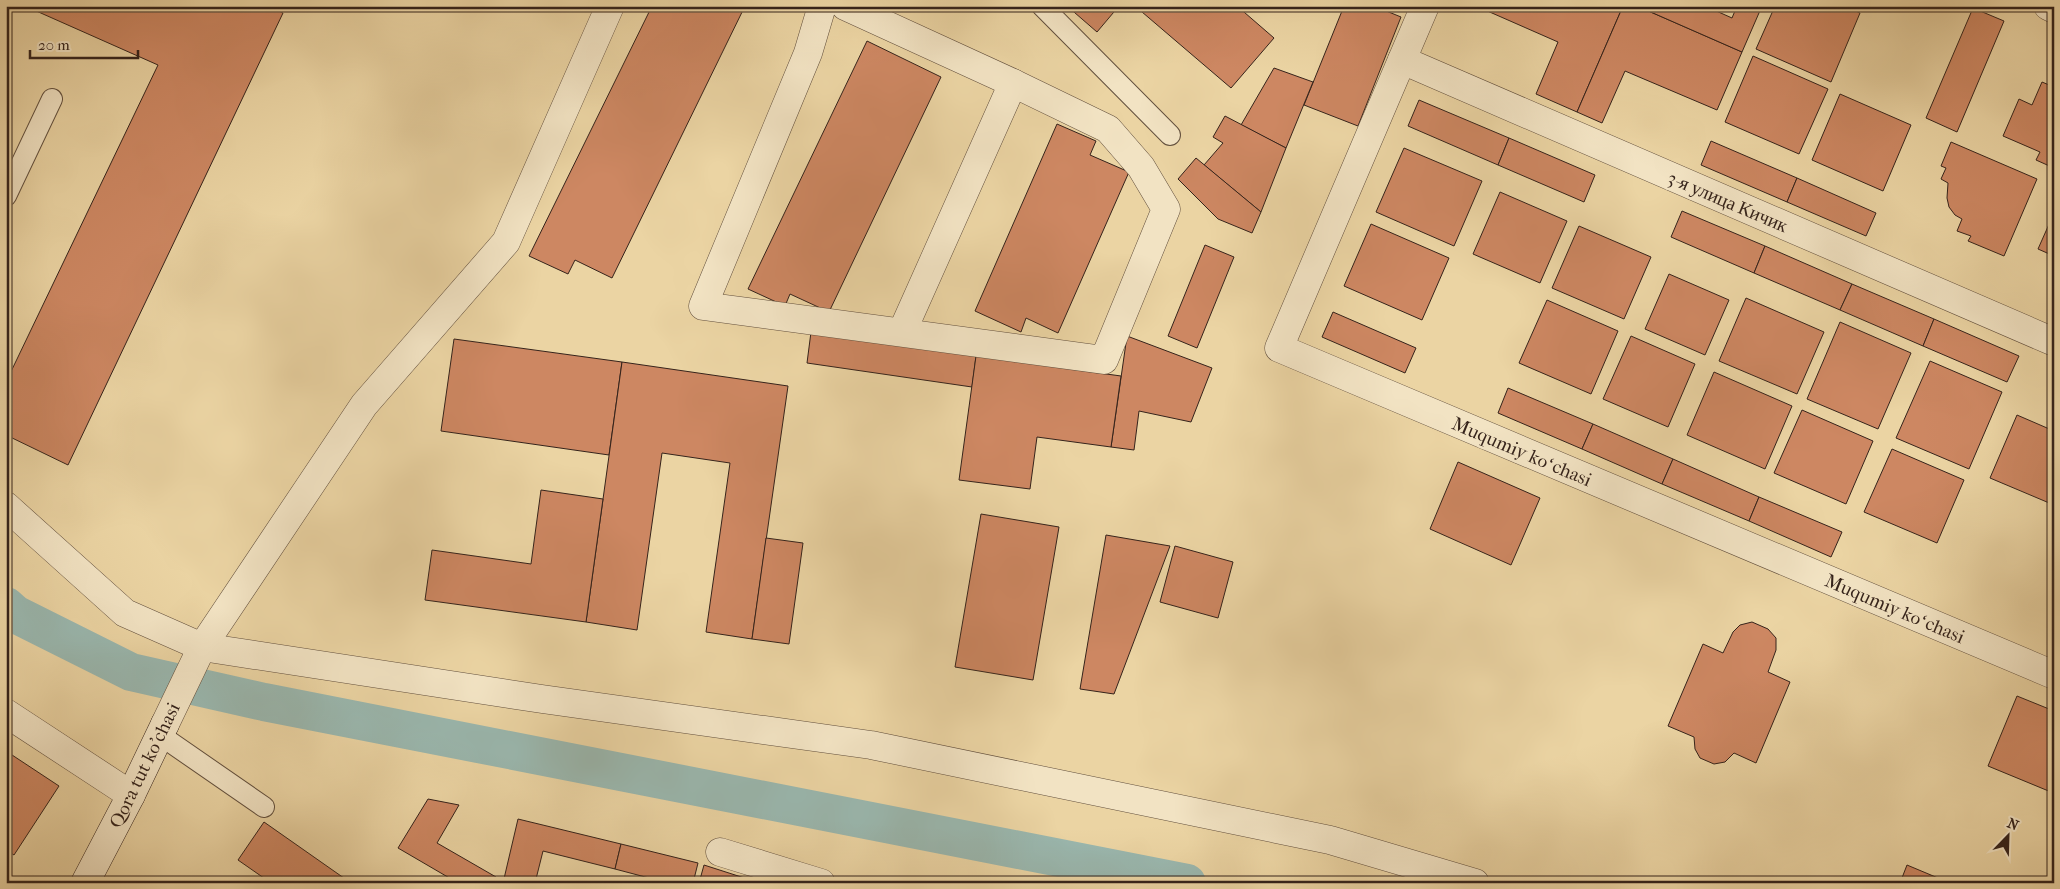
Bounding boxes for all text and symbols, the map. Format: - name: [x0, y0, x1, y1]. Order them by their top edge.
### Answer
- scale bar: [30, 28, 138, 60]
- text: 20 m: [38, 36, 70, 54]
- street label: 3-я улица Кичик: [1664, 167, 1792, 237]
- street label: Muqumiy koʻchasi: [1448, 413, 1595, 491]
- street label: Muqumiy koʻchasi: [1821, 570, 1968, 648]
- street label: Qora tut ko'chasi: [105, 699, 185, 832]
- north arrow: [1982, 812, 2032, 862]
- text: N: [2005, 815, 2021, 835]

